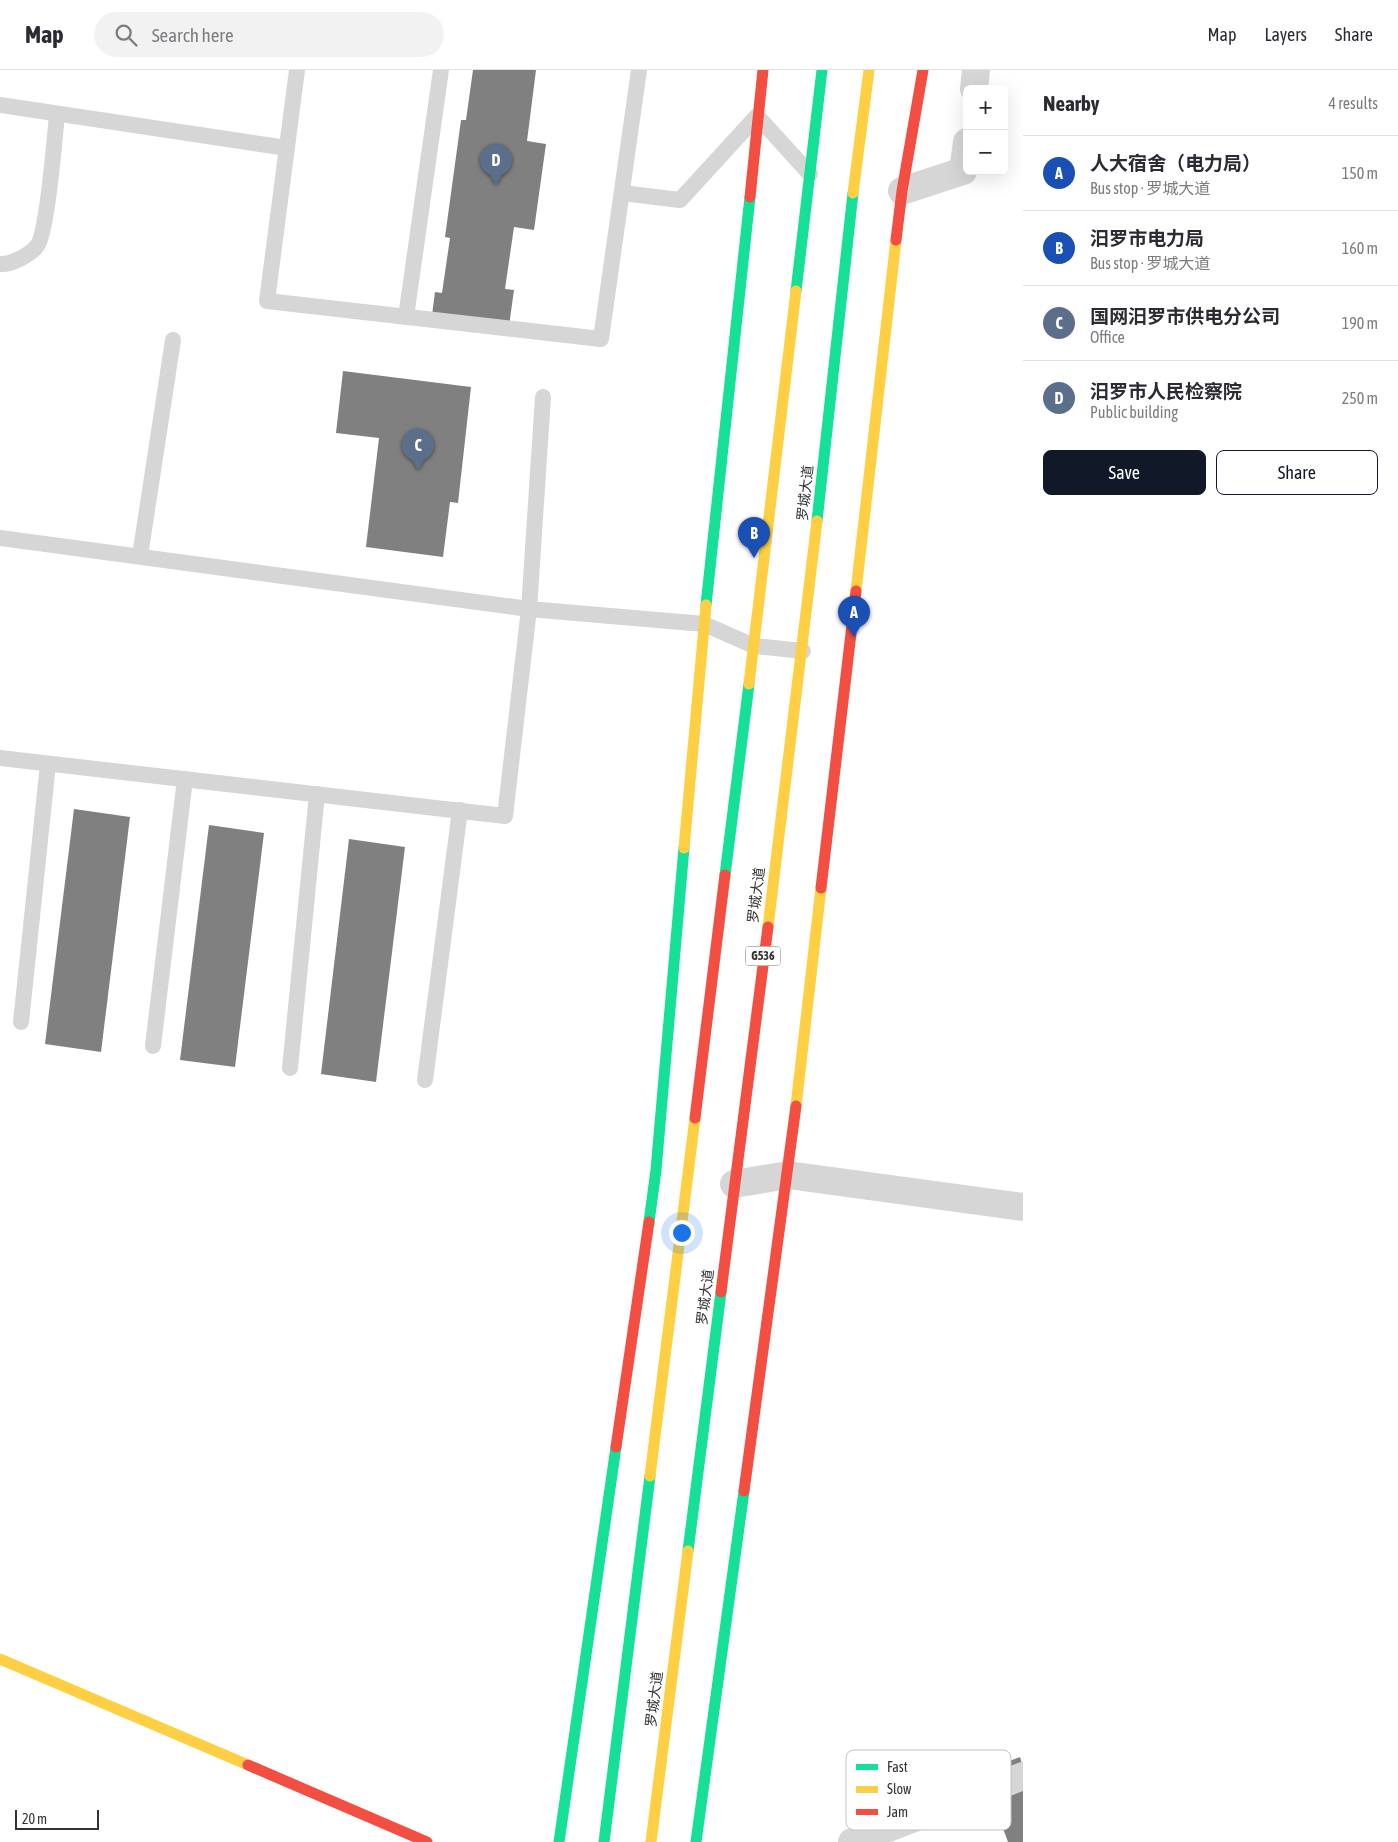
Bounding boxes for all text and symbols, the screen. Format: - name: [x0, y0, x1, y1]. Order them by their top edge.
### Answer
- search box: [94, 12, 444, 57]
- text: Map: [25, 21, 64, 48]
- icon: search: [112, 21, 140, 49]
- text: Search here: [152, 24, 234, 46]
- text: Map: [1207, 24, 1236, 45]
- text: Layers: [1264, 24, 1307, 45]
- text: Share: [1335, 24, 1373, 45]
- map controls: [963, 85, 1008, 175]
- button: +: [963, 85, 1008, 130]
- text: Nearby: [1043, 91, 1099, 115]
- text: 4 results: [1328, 94, 1378, 112]
- button: −: [963, 130, 1008, 175]
- pin: D: [480, 144, 512, 185]
- text: 人大宿舍（电力局）: [1090, 152, 1261, 174]
- text: A: [1055, 164, 1063, 182]
- text: 150 m: [1342, 164, 1378, 182]
- text: Bus stop · 罗城大道: [1090, 179, 1210, 197]
- text: 汨罗市电力局: [1090, 227, 1204, 249]
- text: B: [1055, 239, 1063, 257]
- text: 160 m: [1342, 239, 1378, 257]
- text: Bus stop · 罗城大道: [1090, 254, 1210, 272]
- text: 国网汨罗市供电分公司: [1090, 305, 1280, 327]
- text: C: [1055, 314, 1063, 332]
- text: 190 m: [1342, 314, 1378, 332]
- text: Office: [1090, 328, 1125, 346]
- text: 汨罗市人民检察院: [1090, 380, 1242, 402]
- text: D: [1055, 389, 1063, 407]
- text: 250 m: [1342, 389, 1378, 407]
- text: Public building: [1090, 403, 1178, 421]
- pin: C: [402, 429, 434, 470]
- button: Save: [1043, 450, 1206, 495]
- button: Share: [1216, 450, 1378, 495]
- street label: 罗城大道: [794, 464, 816, 522]
- pin: B: [738, 517, 770, 558]
- pin: A: [838, 596, 870, 637]
- street label: 罗城大道: [745, 866, 767, 924]
- road number: G536: [746, 946, 780, 966]
- your location: [669, 1220, 695, 1246]
- street label: 罗城大道: [694, 1268, 716, 1326]
- street label: 罗城大道: [643, 1670, 665, 1728]
- legend: [846, 1750, 1011, 1830]
- text: Fast: [887, 1759, 908, 1775]
- text: Slow: [887, 1781, 912, 1797]
- text: Jam: [887, 1804, 908, 1820]
- scale bar: [15, 1807, 99, 1830]
- text: 20 m: [22, 1811, 47, 1827]

